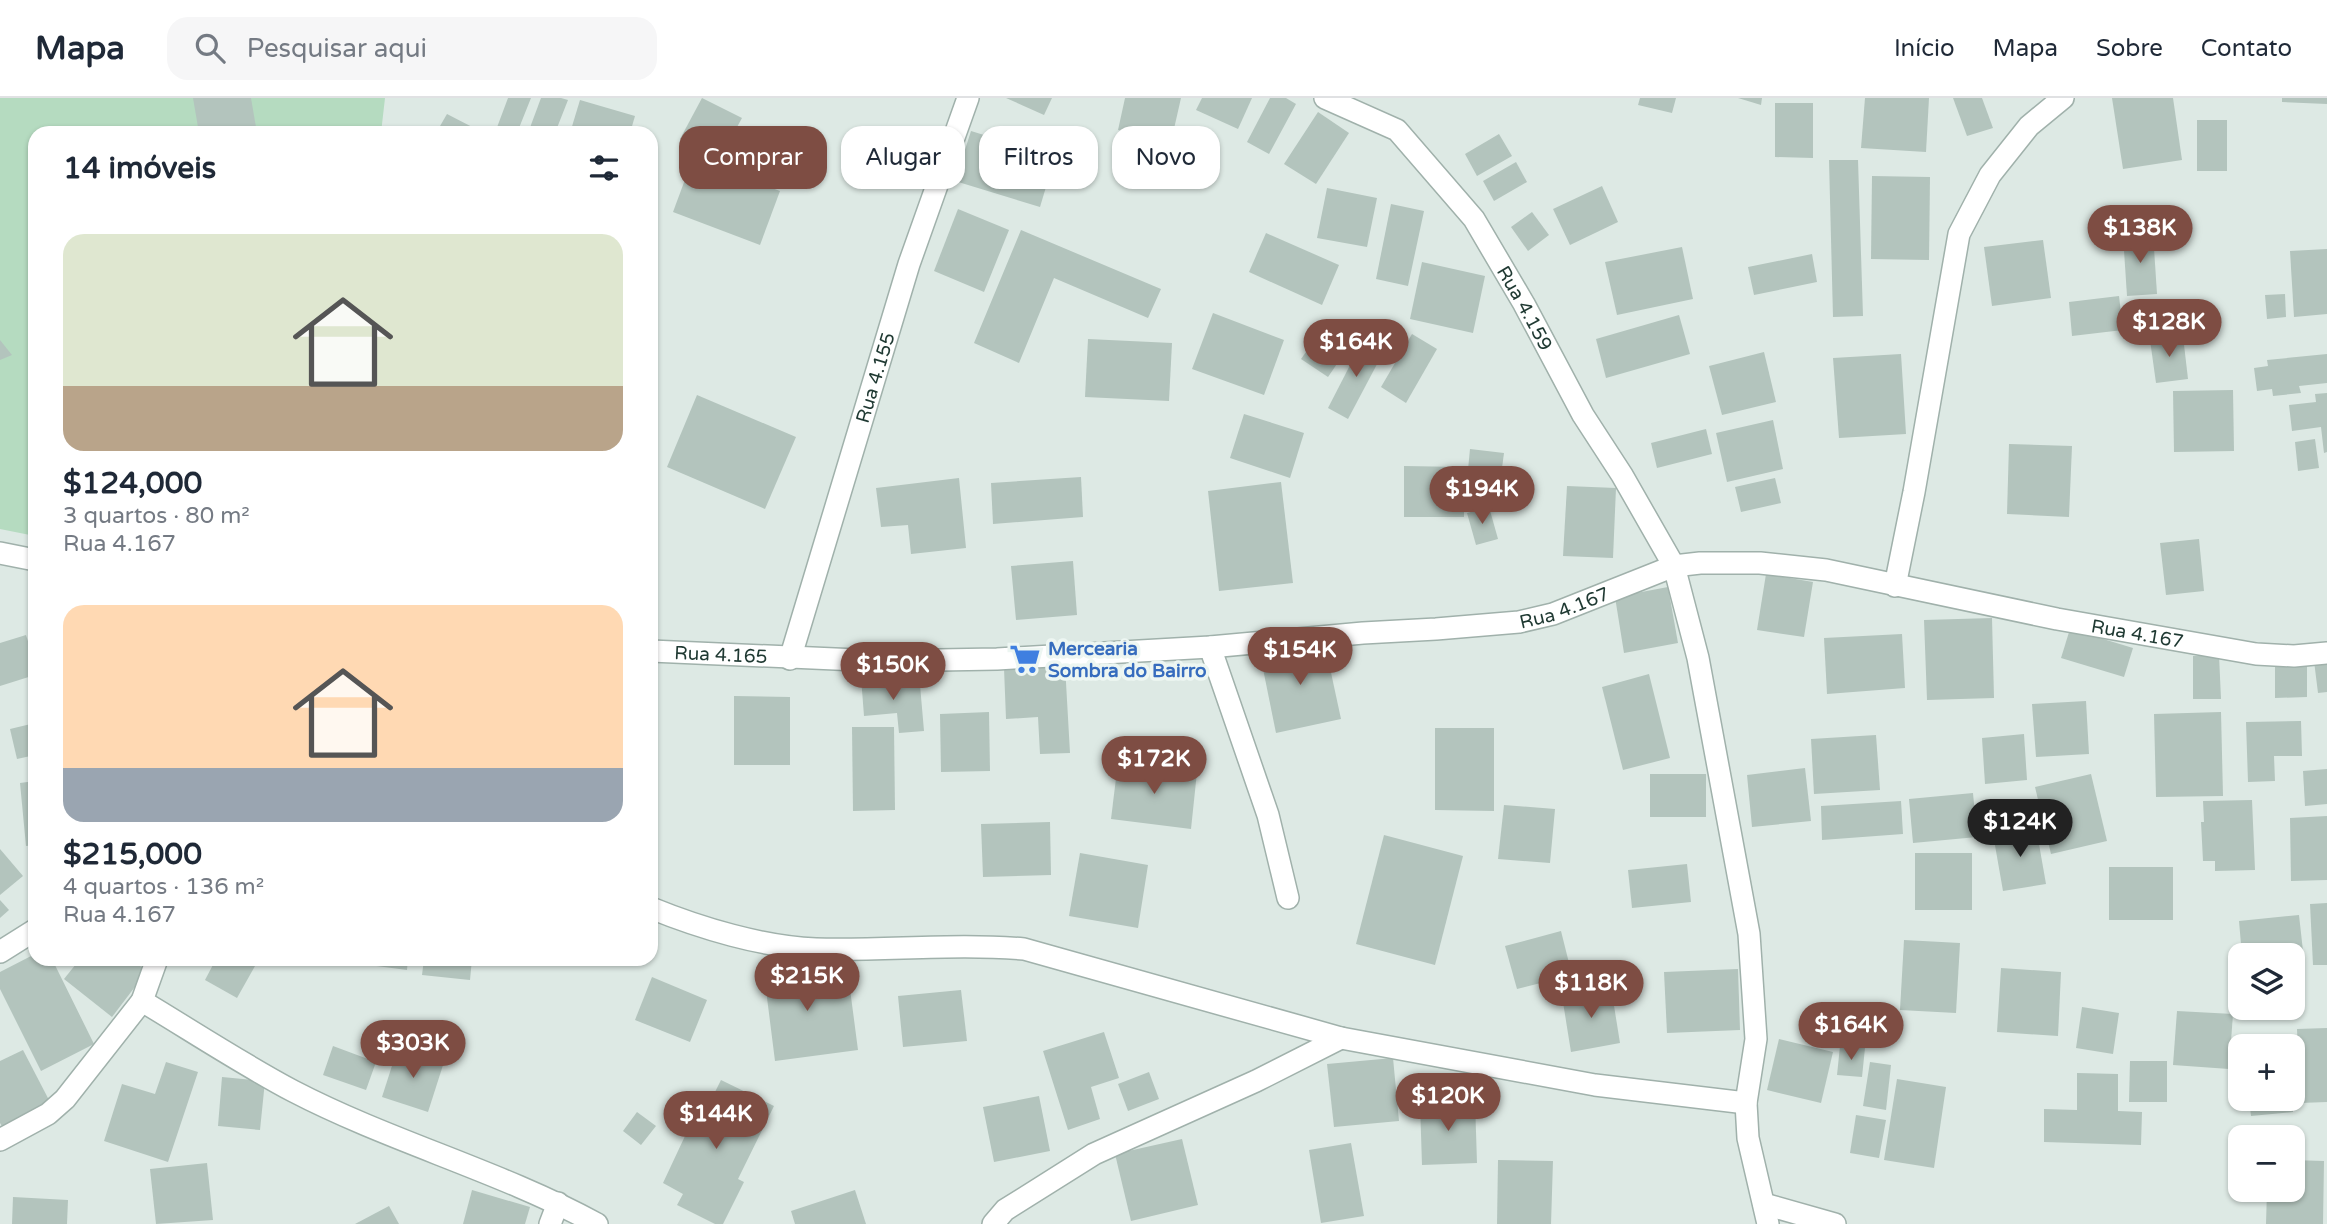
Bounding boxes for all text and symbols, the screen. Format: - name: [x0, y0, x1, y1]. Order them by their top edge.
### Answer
- search box: [167, 17, 657, 80]
- text: Mapa: [35, 29, 125, 68]
- icon: search: [191, 29, 229, 67]
- text: Pesquisar aqui: [247, 33, 427, 64]
- text: Início: [1894, 34, 1955, 63]
- text: Mapa: [1993, 34, 2058, 63]
- text: Sobre: [2096, 34, 2163, 63]
- text: Contato: [2201, 34, 2292, 63]
- chip: Comprar: [679, 126, 827, 189]
- chip: Alugar: [841, 126, 965, 189]
- chip: Filtros: [979, 126, 1098, 189]
- chip: Novo: [1112, 126, 1220, 189]
- icon: filters: [585, 149, 623, 187]
- text: 14 imóveis: [63, 150, 216, 187]
- pin: $138K: [2091, 206, 2189, 265]
- text: $138K: [2104, 214, 2176, 242]
- street label: Rua 4.159: [1492, 262, 1557, 354]
- icon: home: [280, 279, 406, 405]
- pin: $128K: [2120, 300, 2218, 359]
- text: $128K: [2133, 308, 2205, 336]
- pin: $164K: [1307, 320, 1405, 379]
- text: $164K: [1320, 328, 1392, 356]
- street label: Rua 4.155: [852, 330, 900, 426]
- text: $124,000: [63, 465, 202, 502]
- pin: $194K: [1433, 466, 1531, 526]
- text: $194K: [1446, 475, 1518, 503]
- text: 3 quartos · 80 m²: [63, 502, 250, 530]
- text: Rua 4.167: [63, 530, 176, 558]
- street label: Rua 4.167: [1517, 583, 1612, 634]
- street label: Rua 4.167: [2089, 615, 2185, 653]
- pin: $154K: [1251, 628, 1349, 687]
- text: $154K: [1264, 636, 1336, 664]
- place label: Mercearia Sombra do Bairro: [1048, 638, 1206, 682]
- street label: Rua 4.165: [674, 642, 768, 668]
- pin: $150K: [844, 642, 942, 702]
- supermarket icon: Mercearia Sombra do Bairro: [1008, 642, 1042, 676]
- icon: home: [280, 650, 406, 776]
- text: $150K: [857, 651, 929, 679]
- pin: $172K: [1105, 736, 1203, 796]
- text: $172K: [1118, 745, 1190, 773]
- pin: $124K: [1971, 800, 2069, 859]
- text: $124K: [1984, 808, 2056, 836]
- text: $215,000: [63, 836, 202, 873]
- text: 4 quartos · 136 m²: [63, 873, 264, 901]
- text: Rua 4.167: [63, 901, 176, 929]
- map controls: [2228, 943, 2305, 1202]
- button: layers: [2228, 943, 2305, 1020]
- pin: $215K: [758, 954, 856, 1013]
- pin: $118K: [1542, 960, 1640, 1020]
- text: $215K: [771, 962, 843, 990]
- text: $118K: [1555, 969, 1627, 997]
- pin: $164K: [1802, 1002, 1900, 1062]
- text: $164K: [1815, 1011, 1887, 1039]
- pin: $303K: [364, 1020, 462, 1080]
- text: $303K: [377, 1029, 449, 1057]
- button: +: [2228, 1034, 2305, 1111]
- pin: $120K: [1399, 1074, 1497, 1133]
- text: $120K: [1412, 1082, 1484, 1110]
- pin: $144K: [667, 1091, 765, 1151]
- text: $144K: [680, 1100, 752, 1128]
- button: −: [2228, 1125, 2305, 1202]

